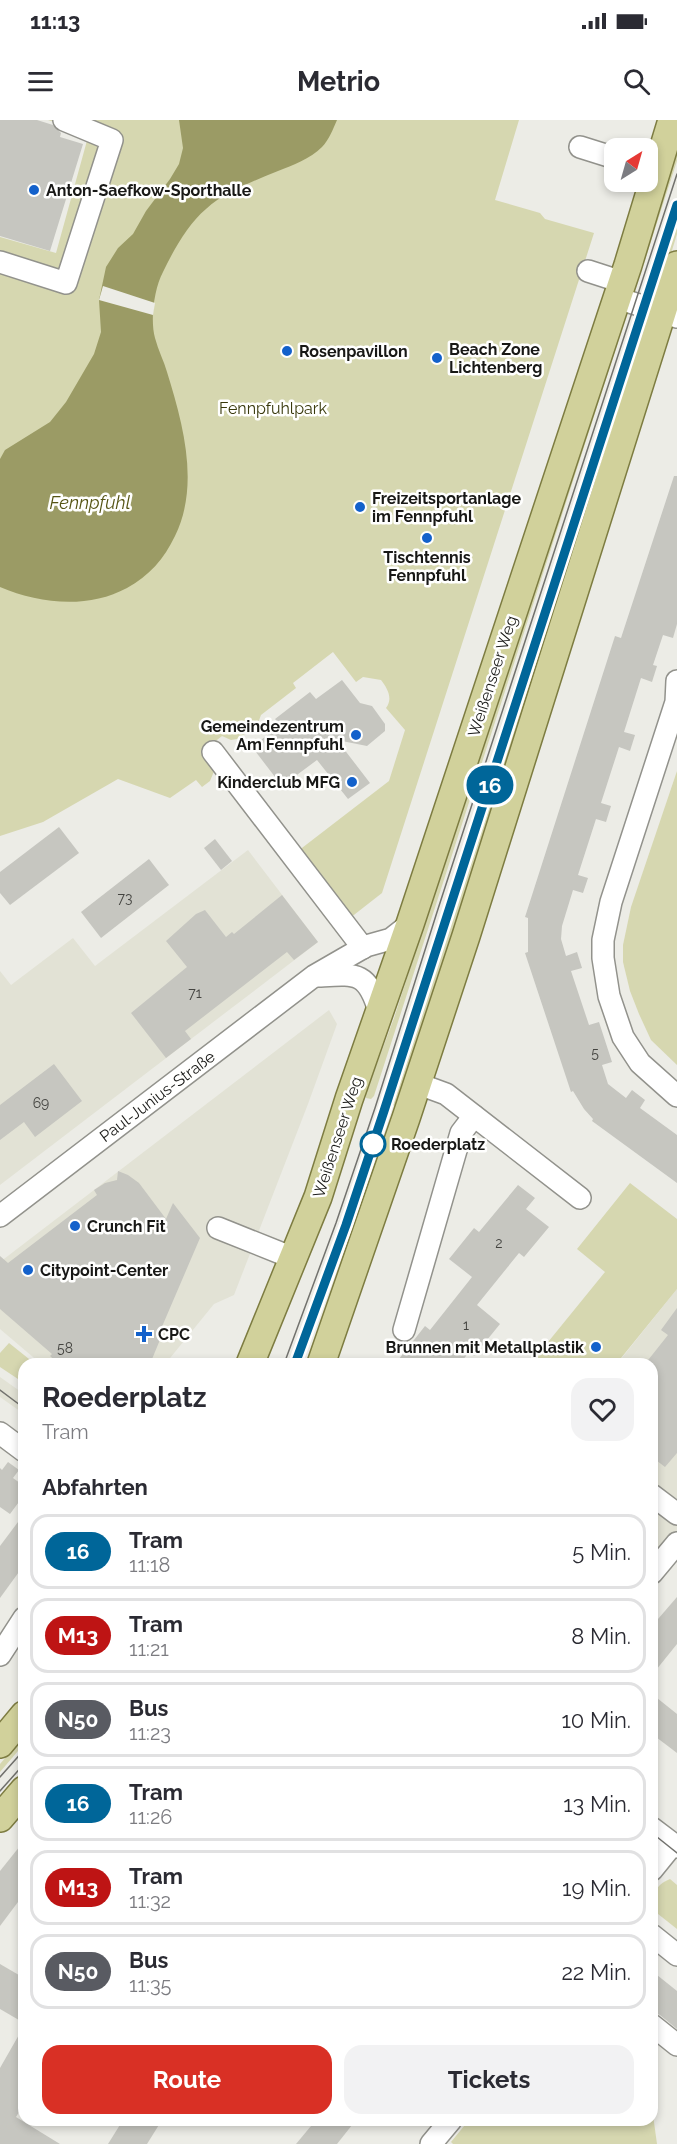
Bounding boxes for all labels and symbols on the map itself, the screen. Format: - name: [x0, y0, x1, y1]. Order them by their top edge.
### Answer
- north arrow: [604, 138, 658, 192]
- place label: Anton-Saefkow-Sporthalle: [46, 181, 252, 200]
- marker: Anton-Saefkow-Sporthalle: [27, 183, 41, 197]
- place label: Beach Zone Lichtenberg: [449, 340, 542, 377]
- place label: Rosenpavillon: [299, 342, 408, 361]
- marker: Rosenpavillon: [280, 344, 294, 358]
- marker: Beach Zone Lichtenberg: [430, 351, 444, 365]
- park label: Fennpfuhlpark: [219, 399, 327, 418]
- place label: Freizeitsportanlage im Fennpfuhl: [372, 489, 521, 526]
- water label: Fennpfuhl: [50, 492, 131, 513]
- marker: Freizeitsportanlage im Fennpfuhl: [353, 500, 367, 514]
- marker: Tischtennis Fennpfuhl: [420, 531, 434, 545]
- place label: Tischtennis Fennpfuhl: [383, 548, 471, 585]
- street label: Weißenseer Weg: [464, 613, 521, 739]
- place label: Gemeindezentrum Am Fennpfuhl: [201, 717, 345, 754]
- marker: Gemeindezentrum Am Fennpfuhl: [349, 728, 363, 742]
- line badge: 16: [463, 766, 517, 804]
- place label: Kinderclub MFG: [217, 773, 340, 792]
- marker: Kinderclub MFG: [345, 775, 359, 789]
- house number: 73: [118, 890, 132, 906]
- house number: 71: [188, 985, 202, 1001]
- house number: 5: [591, 1045, 599, 1061]
- street label: Paul-Junius-Straße: [96, 1047, 219, 1146]
- street label: Weißenseer Weg: [309, 1074, 366, 1200]
- house number: 69: [33, 1095, 49, 1111]
- marker: Roederplatz: [360, 1131, 386, 1157]
- place label: Roederplatz: [391, 1135, 485, 1154]
- place label: Crunch Fit: [87, 1217, 166, 1236]
- marker: Crunch Fit: [68, 1219, 82, 1233]
- house number: 2: [495, 1235, 503, 1251]
- place label: Citypoint-Center: [40, 1261, 168, 1280]
- marker: Citypoint-Center: [21, 1263, 35, 1277]
- house number: 1: [463, 1317, 469, 1333]
- marker: CPC: [135, 1325, 153, 1343]
- place label: CPC: [158, 1325, 190, 1344]
- place label: Brunnen mit Metallplastik: [386, 1338, 584, 1357]
- house number: 58: [57, 1340, 73, 1356]
- marker: Brunnen mit Metallplastik: [589, 1340, 603, 1354]

